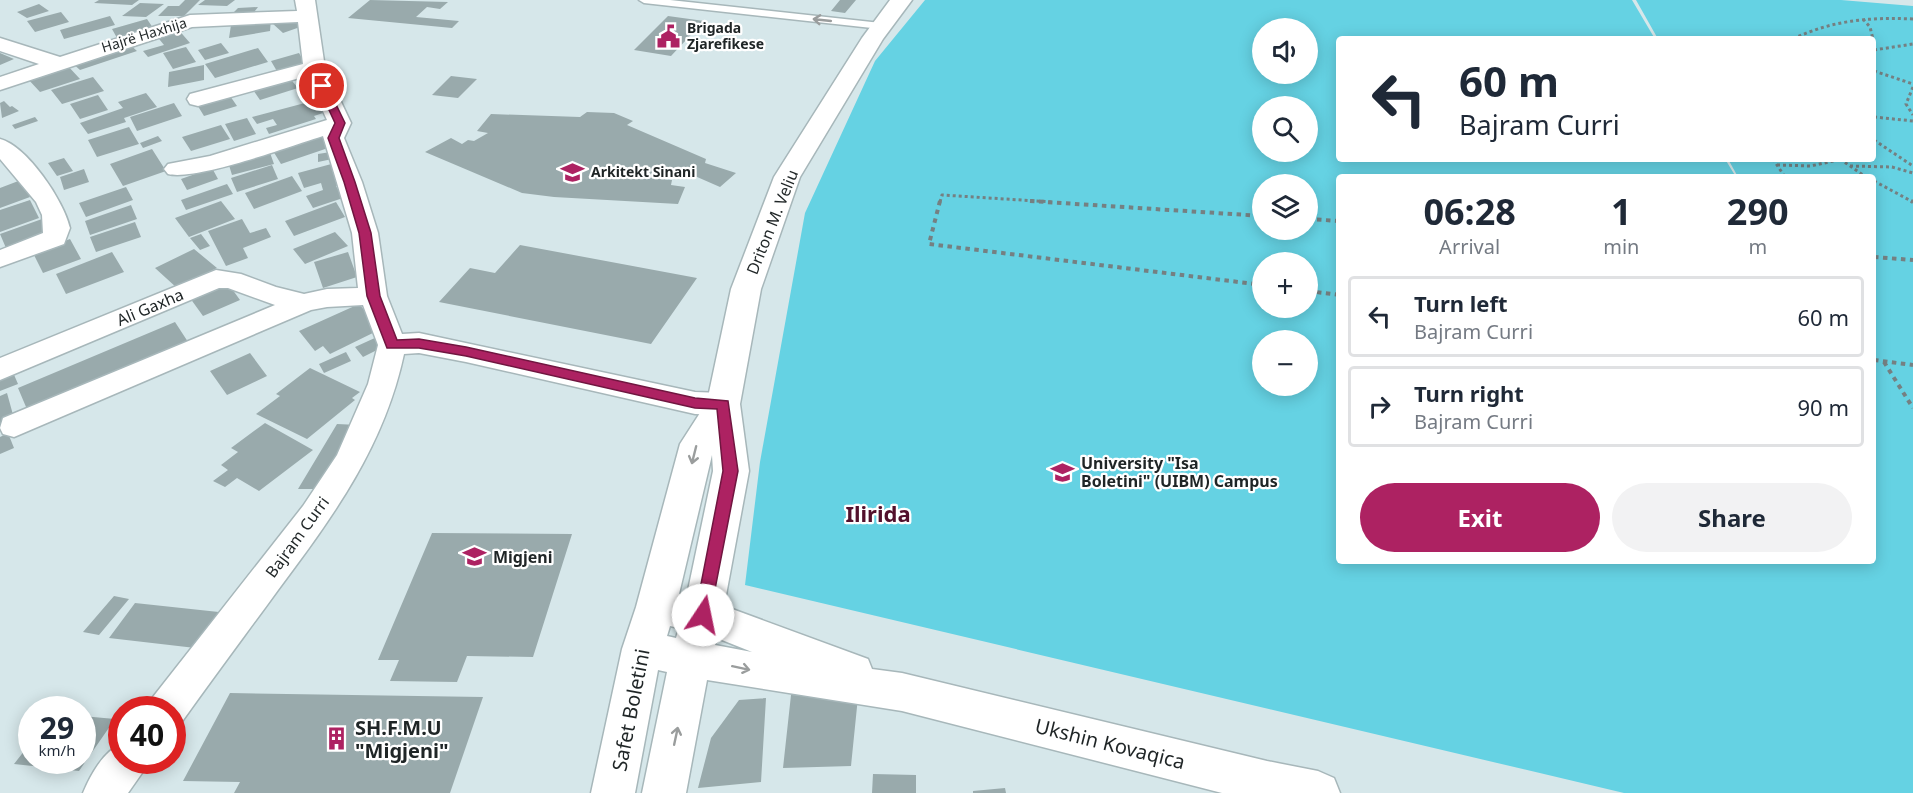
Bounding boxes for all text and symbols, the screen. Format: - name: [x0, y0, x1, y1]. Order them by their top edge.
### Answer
- street label: Hajrë Haxhija: [99, 13, 189, 57]
- one-way arrow: [813, 14, 833, 25]
- place label: Brigada Zjarefikese: [687, 18, 764, 53]
- map controls: [1252, 18, 1318, 396]
- button: sound: [1252, 18, 1318, 84]
- public building icon: Brigada Zjarefikese: [656, 23, 682, 49]
- text: 60 m: [1459, 52, 1559, 109]
- pin: [296, 60, 347, 111]
- icon: left: [1360, 60, 1438, 138]
- icon: arrive: [305, 69, 338, 102]
- button: search: [1252, 96, 1318, 162]
- text: Bajram Curri: [1459, 106, 1620, 143]
- school or university icon: Arkitekt Sinani: [560, 159, 586, 185]
- place label: Arkitekt Sinani: [591, 162, 695, 181]
- street label: Driton M. Veliu: [741, 166, 803, 278]
- button: layers: [1252, 174, 1318, 240]
- text: 06:28: [1423, 187, 1516, 236]
- text: 1: [1611, 187, 1632, 236]
- text: 290: [1727, 187, 1789, 236]
- text: Arrival: [1439, 233, 1500, 260]
- text: min: [1603, 233, 1639, 260]
- text: m: [1748, 233, 1767, 260]
- button: +: [1252, 252, 1318, 318]
- street label: Ali Gaxha: [113, 283, 187, 331]
- text: Turn left: [1414, 288, 1508, 318]
- icon: left: [1363, 300, 1396, 333]
- text: 60 m: [1798, 302, 1849, 332]
- text: Bajram Curri: [1414, 318, 1533, 345]
- button: −: [1252, 330, 1318, 396]
- text: Turn right: [1414, 378, 1524, 408]
- icon: right: [1363, 390, 1396, 423]
- text: 90 m: [1798, 392, 1849, 422]
- text: Bajram Curri: [1414, 408, 1533, 435]
- one-way arrow: [688, 445, 700, 464]
- place label: University "Isa Boletini" (UIBM) Campus: [1081, 452, 1278, 492]
- school or university icon: University "Isa Boletini" (UIBM) Campus: [1050, 459, 1076, 485]
- button: Exit: [1360, 483, 1600, 552]
- button: Share: [1612, 483, 1852, 552]
- street label: Bajram Curri: [260, 492, 334, 582]
- district label: Ilirida: [845, 498, 911, 528]
- school or university icon: Migjeni: [462, 544, 488, 570]
- place label: Migjeni: [493, 546, 553, 568]
- position arrow: [671, 583, 735, 647]
- street label: Safet Boletini: [605, 646, 656, 773]
- one-way arrow: [731, 662, 750, 674]
- speed limit sign: 40: [108, 696, 186, 774]
- text: 29: [40, 707, 74, 748]
- street label: Ukshin Kovaqica: [1032, 712, 1188, 775]
- place label: SH.F.M.U "Migjeni": [355, 714, 449, 764]
- building icon: SH.F.M.U "Migjeni": [324, 726, 350, 752]
- one-way arrow: [671, 727, 682, 746]
- text: km/h: [39, 740, 75, 760]

